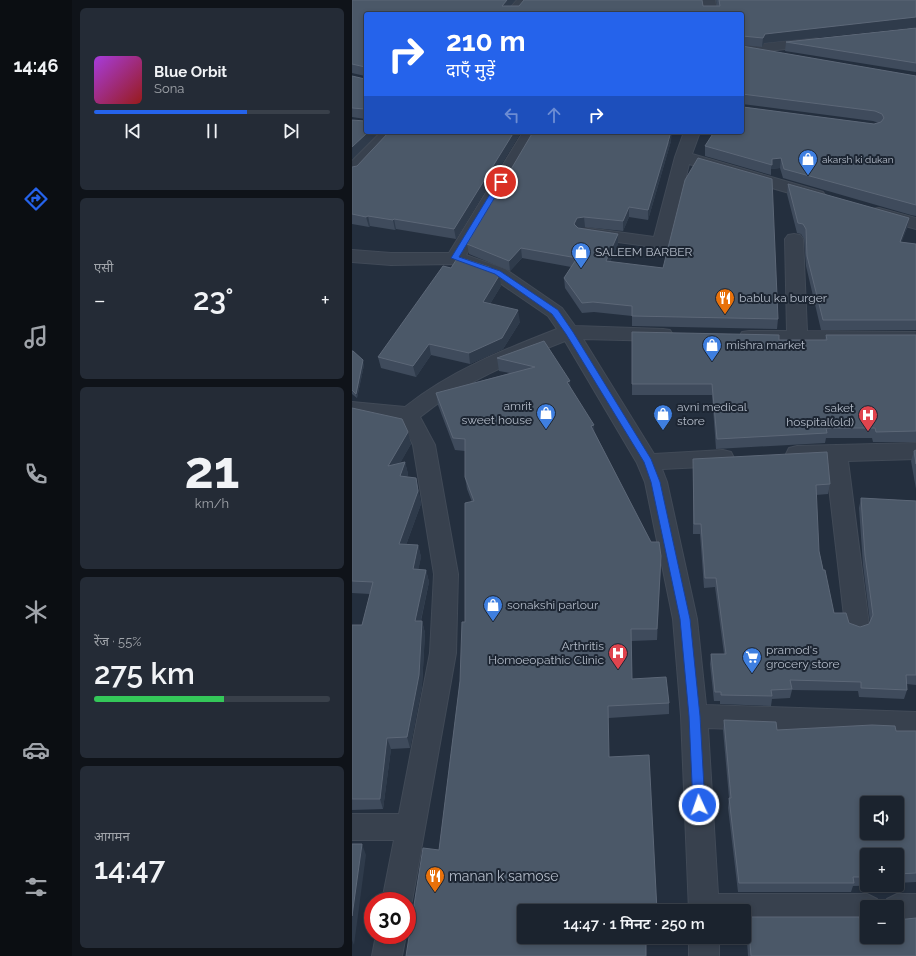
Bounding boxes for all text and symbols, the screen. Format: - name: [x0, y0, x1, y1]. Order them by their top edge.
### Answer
- text: 210 m: [446, 25, 526, 58]
- icon: right: [380, 28, 432, 80]
- text: 14:46: [14, 55, 58, 76]
- text: दाएँ मुड़ें: [446, 59, 495, 80]
- text: Blue Orbit: [154, 63, 227, 81]
- text: Sona: [154, 81, 184, 96]
- icon: left: [501, 104, 523, 126]
- icon: ahead: [543, 104, 565, 126]
- icon: right: [585, 104, 607, 126]
- icon: previous: [122, 120, 144, 142]
- icon: pause: [201, 120, 223, 142]
- icon: next: [280, 120, 302, 142]
- shop icon: akarsh ki dukan: [797, 148, 819, 176]
- place label: akarsh ki dukan: [822, 154, 894, 165]
- pin: [484, 165, 518, 199]
- icon: arrive: [490, 171, 512, 193]
- icon: directions: [22, 185, 50, 213]
- shop icon: SALEEM BARBER: [570, 241, 592, 269]
- place label: SALEEM BARBER: [595, 245, 692, 259]
- text: एसी: [94, 260, 113, 275]
- text: 23°: [193, 282, 234, 317]
- text: −: [94, 287, 106, 313]
- text: +: [321, 287, 330, 313]
- restaurant icon: bablu ka burger: [714, 287, 736, 315]
- place label: bablu ka burger: [739, 291, 828, 305]
- icon: music: [22, 323, 50, 351]
- shop icon: mishra market: [701, 334, 723, 362]
- place label: mishra market: [726, 338, 805, 352]
- place label: amrit sweet house: [462, 399, 532, 427]
- place label: avni medical store: [677, 400, 748, 428]
- place label: saket hospital(old): [786, 401, 854, 429]
- shop icon: amrit sweet house: [535, 402, 557, 430]
- shop icon: avni medical store: [652, 403, 674, 431]
- hospital icon: saket hospital(old): [857, 404, 879, 432]
- text: 21: [184, 439, 240, 500]
- icon: phone: [22, 460, 50, 488]
- text: km/h: [195, 496, 229, 511]
- shop icon: sonakshi parlour: [482, 594, 504, 622]
- icon: climate: [22, 598, 50, 626]
- place label: sonakshi parlour: [507, 598, 599, 612]
- text: रेंज · 55%: [94, 634, 142, 649]
- place label: Arthritis Homoeopathic Clinic: [488, 639, 604, 667]
- hospital icon: Arthritis Homoeopathic Clinic: [607, 642, 629, 670]
- place label: pramod's grocery store: [766, 643, 840, 671]
- supermarket icon: pramod's grocery store: [741, 646, 763, 674]
- text: 275 km: [94, 656, 195, 691]
- icon: car: [22, 736, 50, 764]
- position arrow: [678, 784, 720, 826]
- map controls: [860, 796, 904, 944]
- button: sound: [860, 796, 904, 840]
- text: आगमन: [94, 829, 130, 844]
- button: +: [860, 848, 904, 892]
- text: 14:47: [94, 851, 165, 886]
- restaurant icon: manan k samose: [424, 865, 446, 893]
- place label: manan k samose: [449, 868, 559, 884]
- icon: filters: [22, 873, 50, 901]
- speed limit sign: 30: [364, 892, 416, 944]
- button: −: [860, 900, 904, 944]
- text: 14:47 · 1 मिनट · 250 m: [563, 915, 705, 933]

